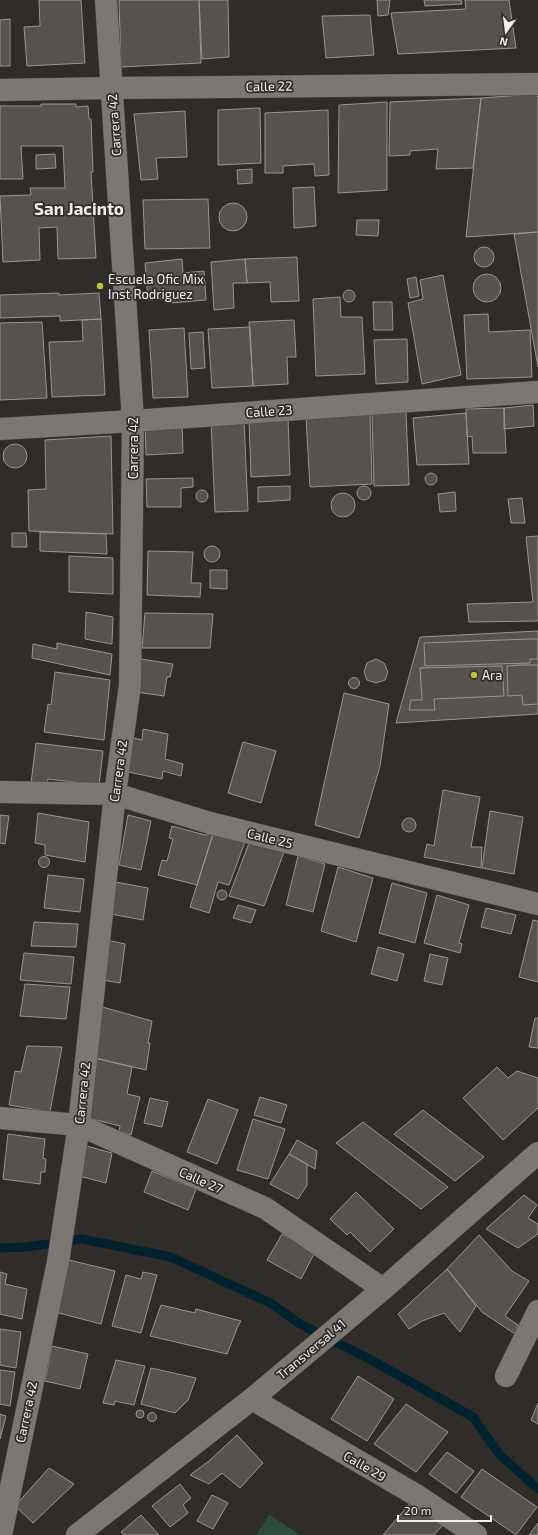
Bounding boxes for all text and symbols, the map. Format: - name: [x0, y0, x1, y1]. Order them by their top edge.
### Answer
- north arrow: [486, 12, 526, 52]
- text: N: [498, 35, 509, 49]
- street label: Calle 22: [245, 78, 293, 94]
- street label: Carrera 42: [104, 93, 124, 157]
- district label: San Jacinto: [34, 198, 124, 218]
- place label: Escuela Ofic Mix Inst Rodriguez: [108, 271, 204, 302]
- marker: Escuela Ofic Mix Inst Rodriguez: [95, 281, 105, 291]
- street label: Calle 23: [245, 401, 293, 421]
- street label: Carrera 42: [125, 417, 141, 479]
- place label: Ara: [482, 667, 502, 683]
- marker: Ara: [469, 670, 479, 680]
- street label: Carrera 42: [106, 739, 130, 803]
- street label: Calle 25: [246, 825, 294, 851]
- street label: Carrera 42: [71, 1061, 93, 1125]
- street label: Calle 27: [177, 1163, 226, 1197]
- street label: Transversal 41: [273, 1315, 349, 1383]
- street label: Carrera 42: [12, 1380, 40, 1444]
- street label: Calle 29: [341, 1447, 389, 1485]
- scale bar: [398, 1497, 491, 1523]
- text: 20 m: [404, 1503, 431, 1517]

